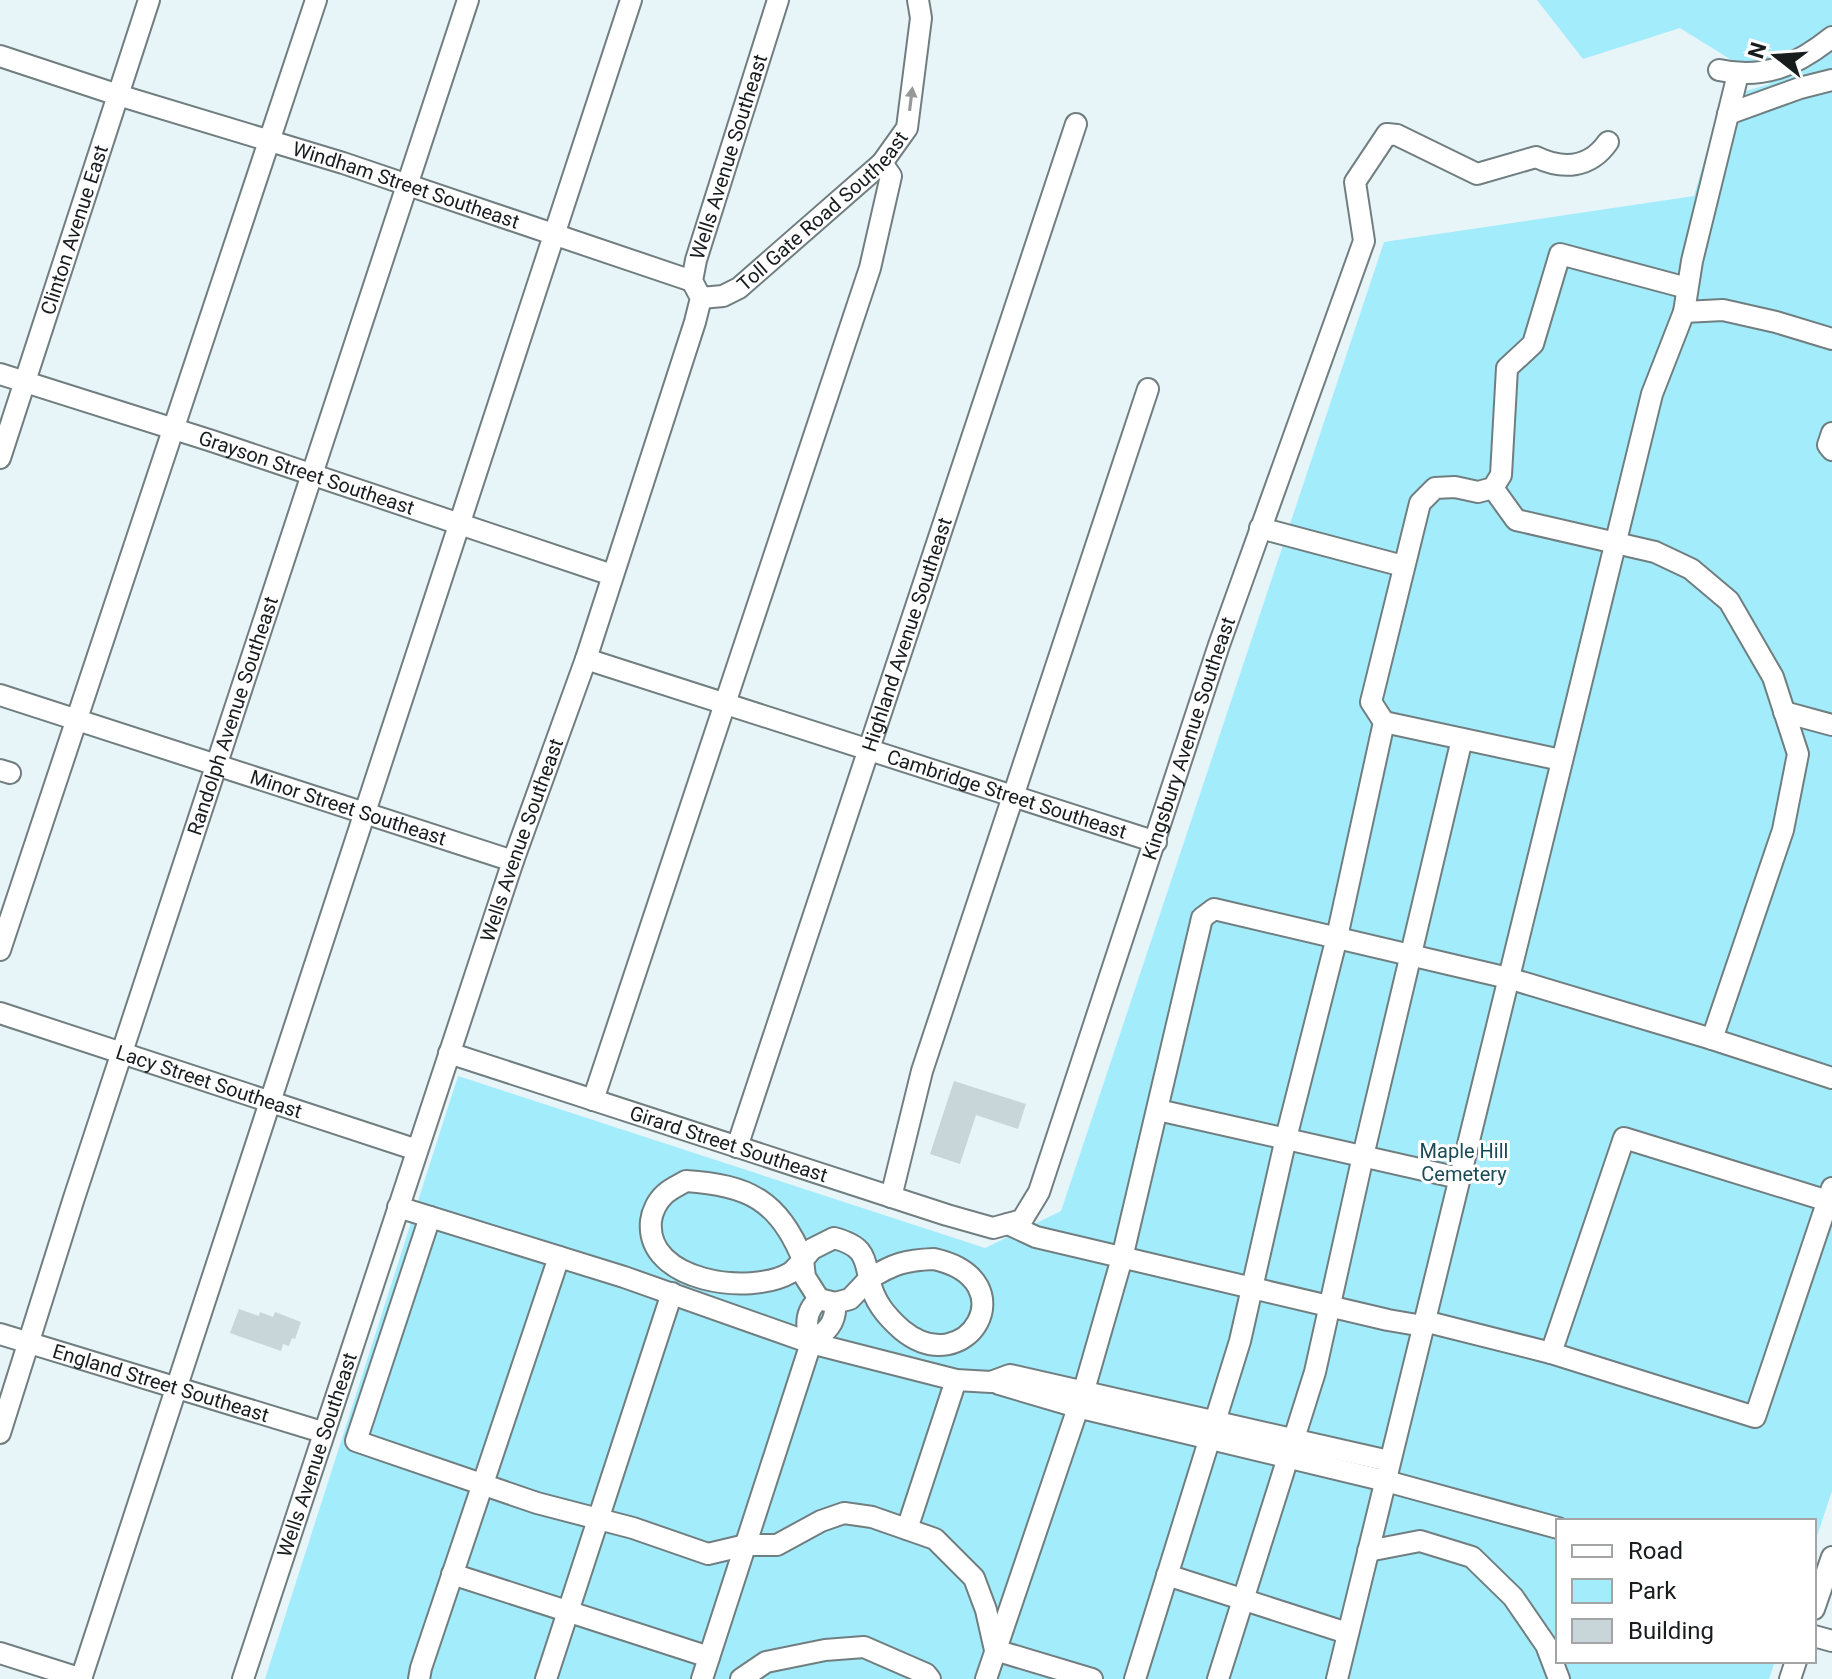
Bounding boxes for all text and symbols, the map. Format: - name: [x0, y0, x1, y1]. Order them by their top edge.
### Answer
- north arrow: [1736, 16, 1816, 96]
- text: N: [1743, 39, 1772, 61]
- street label: Wells Avenue Southeast: [685, 51, 772, 262]
- one-way arrow: [904, 86, 917, 111]
- street label: Toll Gate Road Southeast: [732, 126, 913, 296]
- street label: Windham Street Southeast: [290, 136, 522, 234]
- street label: Clinton Avenue East: [35, 142, 113, 318]
- street label: Grayson Street Southeast: [196, 426, 417, 520]
- street label: Highland Avenue Southeast: [857, 514, 957, 755]
- street label: Randolph Avenue Southeast: [182, 593, 283, 838]
- street label: Kingsbury Avenue Southeast: [1137, 614, 1240, 863]
- street label: Wells Avenue Southeast: [475, 735, 568, 945]
- street label: Cambridge Street Southeast: [884, 744, 1130, 844]
- street label: Minor Street Southeast: [247, 765, 449, 851]
- street label: Lacy Street Southeast: [113, 1040, 305, 1123]
- street label: Girard Street Southeast: [627, 1101, 831, 1187]
- park label: Maple Hill Cemetery: [1420, 1139, 1508, 1186]
- street label: England Street Southeast: [50, 1339, 272, 1427]
- street label: Wells Avenue Southeast: [272, 1350, 362, 1560]
- legend: [1556, 1519, 1816, 1663]
- text: Road: [1628, 1537, 1683, 1565]
- text: Park: [1628, 1577, 1677, 1605]
- text: Building: [1628, 1617, 1714, 1645]

